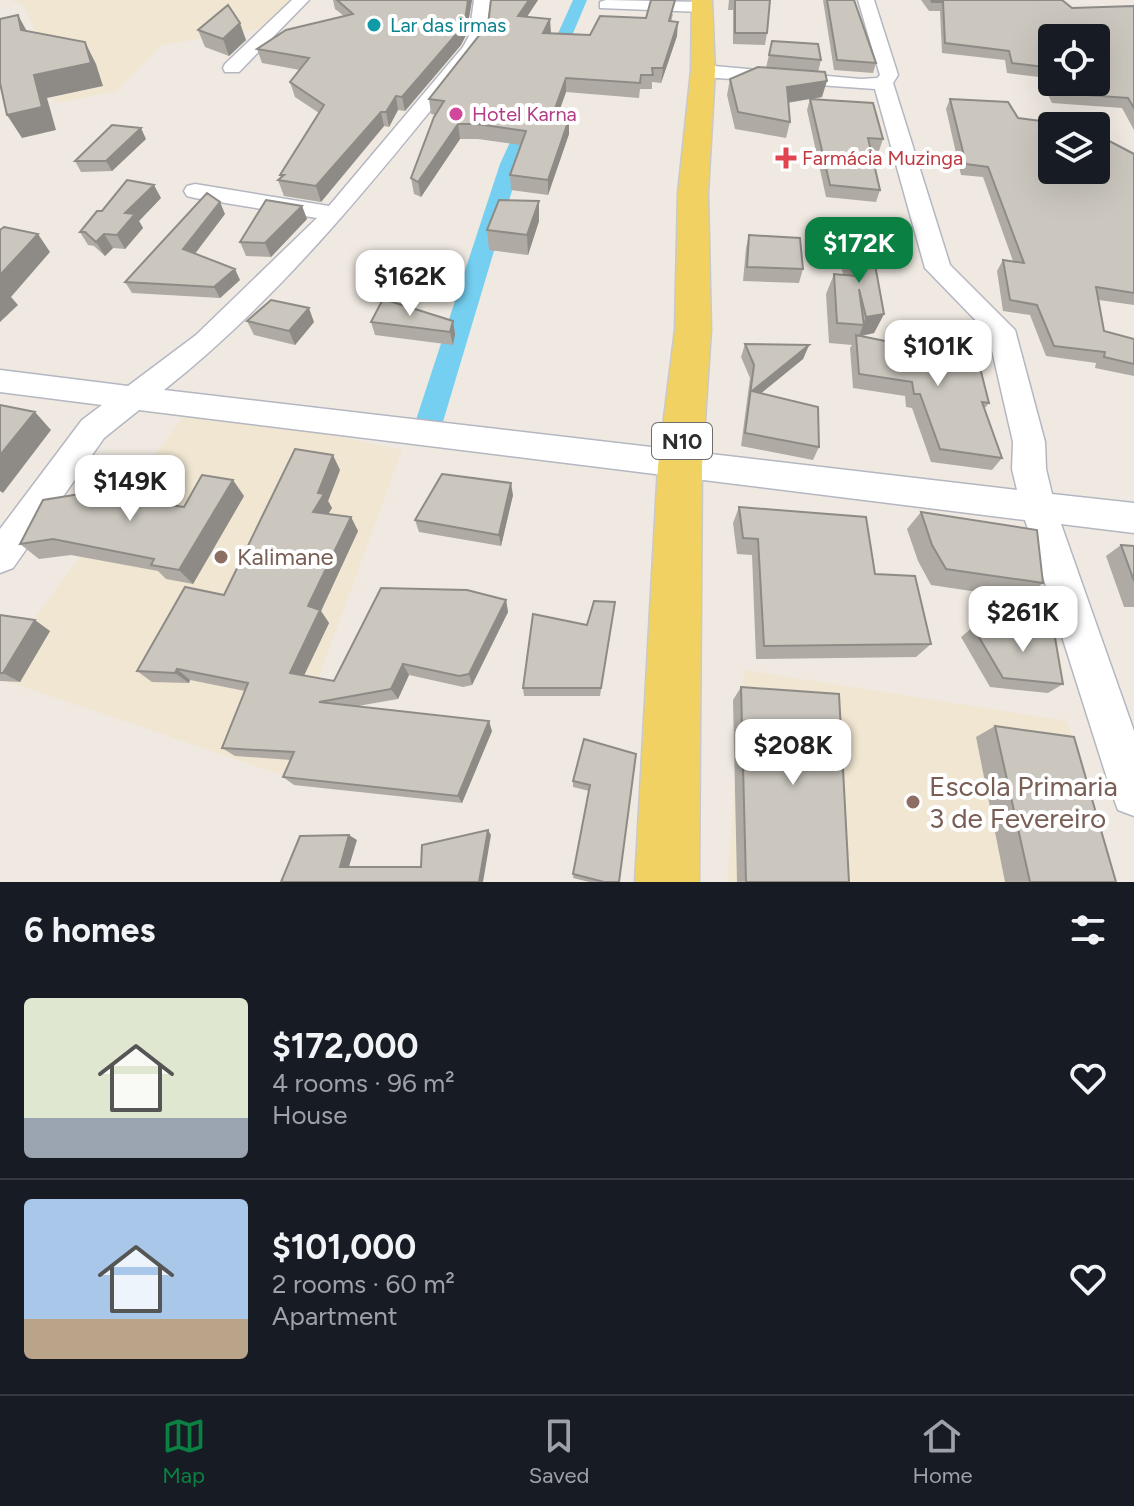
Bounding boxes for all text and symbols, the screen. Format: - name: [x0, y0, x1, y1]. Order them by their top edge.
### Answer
- place label: Lar das irmas: [390, 13, 506, 37]
- marker: Lar das irmas: [365, 16, 383, 34]
- map controls: [1038, 24, 1110, 184]
- button: locate: [1038, 24, 1110, 96]
- place label: Hotel Karna: [472, 102, 577, 126]
- marker: Hotel Karna: [447, 105, 465, 123]
- button: layers: [1038, 112, 1110, 184]
- place label: Farmácia Muzinga: [802, 146, 963, 170]
- marker: Farmácia Muzinga: [777, 149, 795, 167]
- pin: $172K: [803, 217, 915, 285]
- text: $172K: [823, 227, 895, 259]
- pin: $162K: [354, 250, 466, 318]
- text: $162K: [374, 260, 446, 292]
- pin: $101K: [882, 320, 994, 388]
- text: $101K: [903, 330, 973, 362]
- road number: N10: [652, 423, 712, 459]
- pin: $149K: [74, 455, 186, 523]
- text: $149K: [93, 465, 167, 497]
- place label: Kalimane: [237, 542, 334, 571]
- marker: Kalimane: [212, 548, 230, 566]
- pin: $261K: [967, 586, 1079, 654]
- text: $261K: [987, 596, 1059, 628]
- pin: $208K: [737, 719, 849, 787]
- text: $208K: [753, 729, 833, 761]
- place label: Escola Primaria 3 de Fevereiro: [929, 769, 1118, 835]
- marker: Escola Primaria 3 de Fevereiro: [904, 793, 922, 811]
- icon: filters: [1066, 908, 1110, 952]
- text: 6 homes: [24, 910, 155, 951]
- text: $172,000: [272, 1026, 419, 1067]
- icon: home: [88, 1030, 184, 1126]
- icon: heart: [1066, 1056, 1110, 1100]
- text: 4 rooms · 96 m²: [272, 1067, 455, 1099]
- text: House: [272, 1099, 347, 1131]
- text: $101,000: [272, 1227, 416, 1268]
- icon: home: [88, 1231, 184, 1327]
- icon: heart: [1066, 1257, 1110, 1301]
- text: 2 rooms · 60 m²: [272, 1268, 455, 1300]
- text: Apartment: [272, 1300, 398, 1332]
- tab: Map: [162, 1414, 206, 1489]
- tab: Saved: [529, 1414, 589, 1489]
- tab: Home: [912, 1414, 972, 1489]

